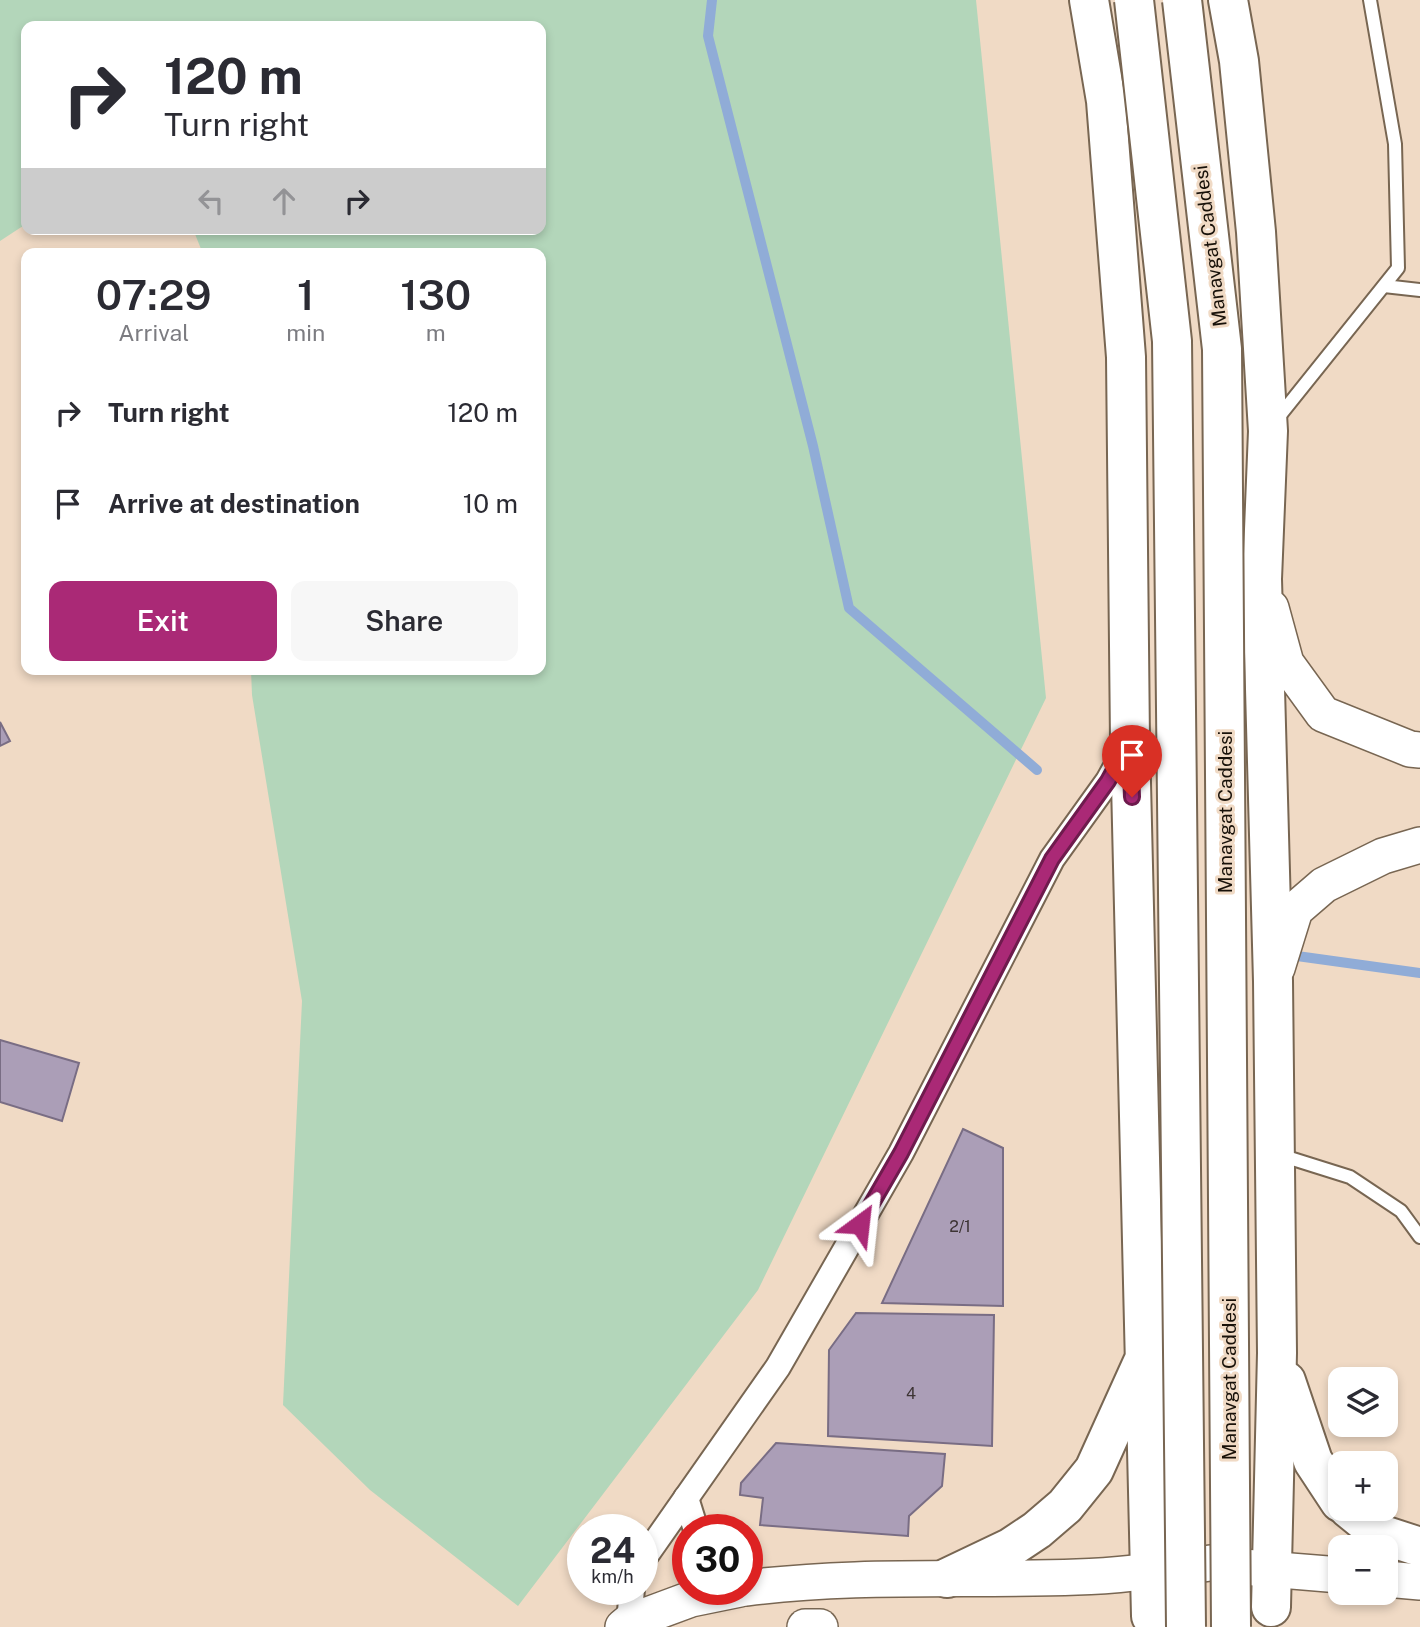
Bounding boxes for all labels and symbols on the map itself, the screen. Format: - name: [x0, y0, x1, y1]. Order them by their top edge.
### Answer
- street label: Manavgat Caddesi: [1189, 164, 1231, 328]
- pin: [1102, 725, 1162, 797]
- street label: Manavgat Caddesi: [1214, 731, 1236, 893]
- position arrow: [823, 1187, 897, 1261]
- house number: 2/1: [949, 1217, 971, 1236]
- street label: Manavgat Caddesi: [1218, 1298, 1240, 1460]
- house number: 4: [906, 1384, 916, 1403]
- speed limit sign: 30: [672, 1514, 763, 1605]

